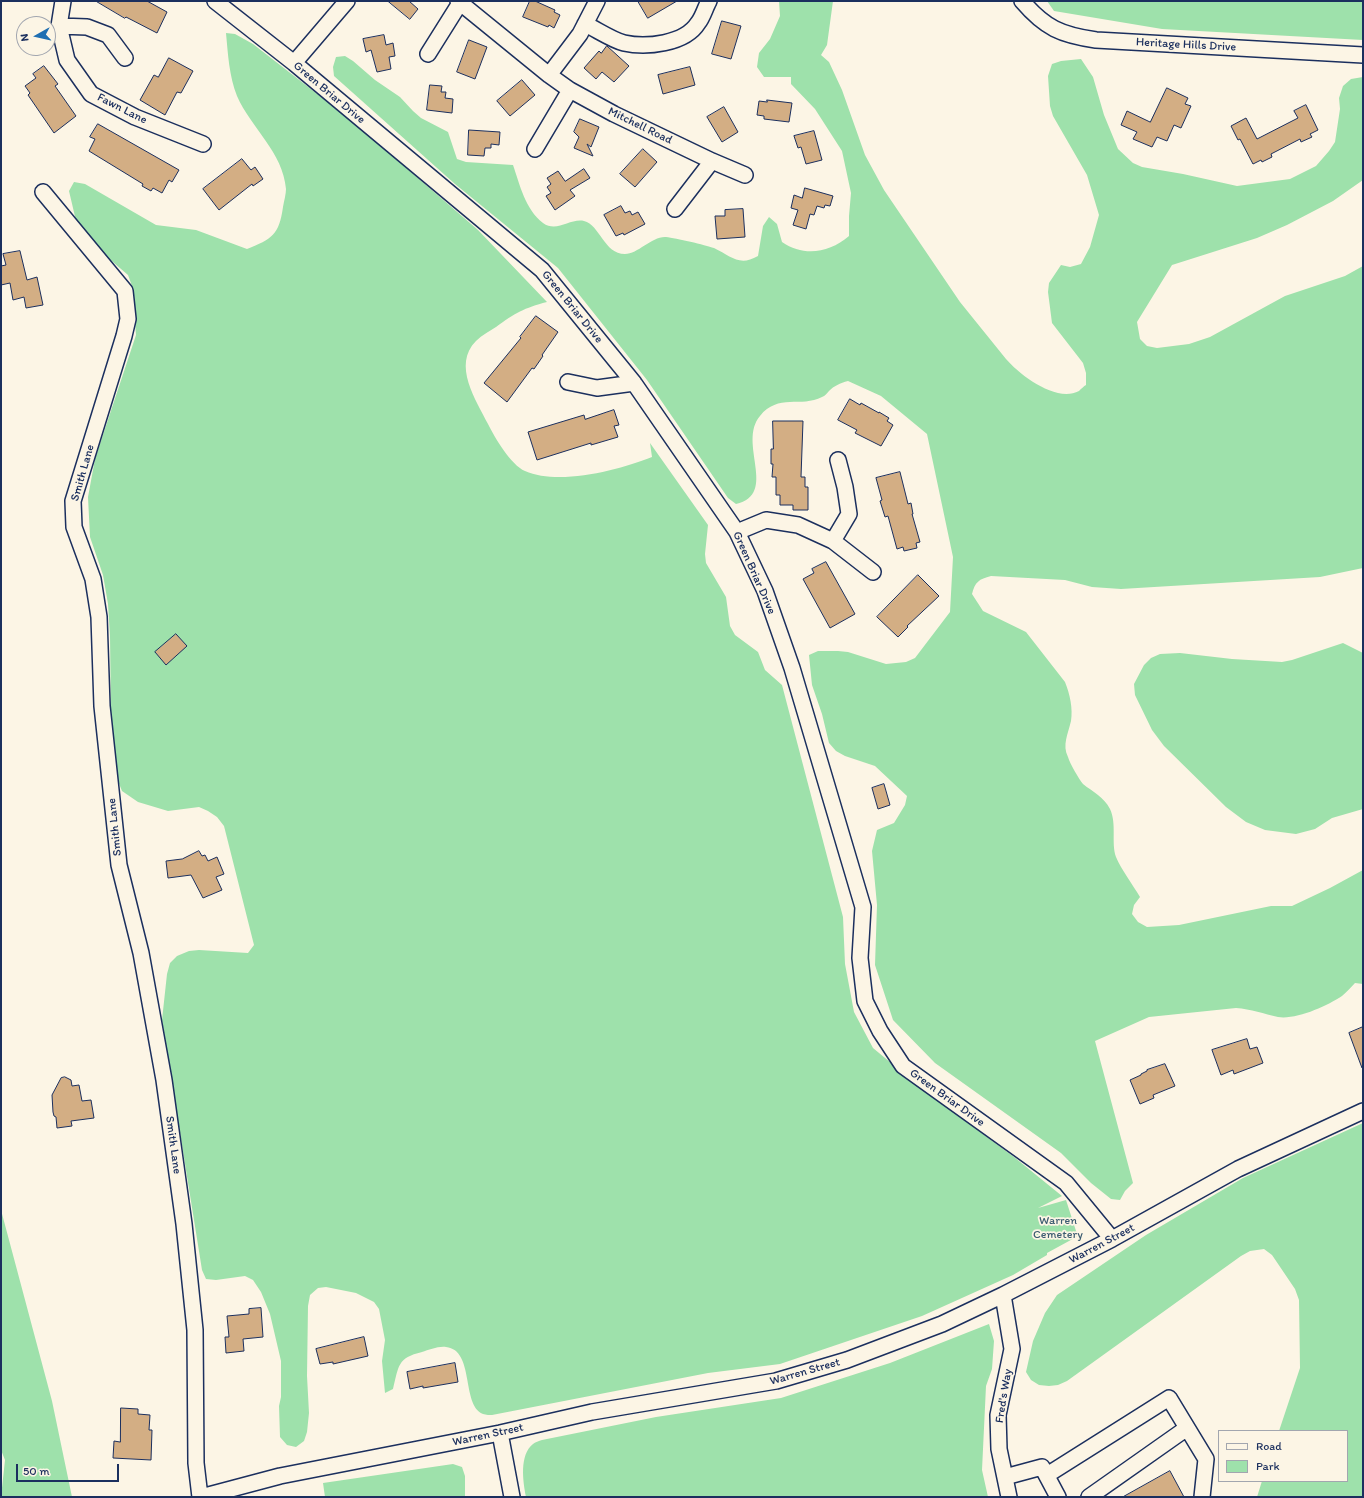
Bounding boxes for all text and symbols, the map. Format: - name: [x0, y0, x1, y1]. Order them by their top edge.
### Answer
- north arrow: [16, 16, 56, 56]
- text: N: [18, 33, 32, 42]
- street label: Heritage Hills Drive: [1135, 35, 1237, 55]
- street label: Green Briar Drive: [290, 59, 368, 127]
- street label: Fawn Lane: [95, 90, 149, 128]
- street label: Mitchell Road: [605, 104, 675, 148]
- street label: Green Briar Drive: [538, 268, 606, 346]
- street label: Smith Lane: [68, 443, 98, 503]
- street label: Green Briar Drive: [729, 529, 779, 617]
- street label: Smith Lane: [105, 797, 125, 857]
- street label: Green Briar Drive: [907, 1066, 987, 1130]
- street label: Smith Lane: [162, 1115, 184, 1175]
- park label: Warren Cemetery: [1033, 1214, 1083, 1242]
- street label: Warren Street: [1067, 1221, 1137, 1267]
- street label: Warren Street: [768, 1355, 842, 1389]
- street label: Fred's Way: [993, 1368, 1015, 1424]
- street label: Warren Street: [451, 1420, 525, 1450]
- legend: [1218, 1430, 1348, 1482]
- text: Road: [1256, 1439, 1282, 1453]
- scale bar: [18, 1456, 121, 1482]
- text: Park: [1256, 1459, 1280, 1473]
- text: 50 m: [23, 1464, 49, 1478]

